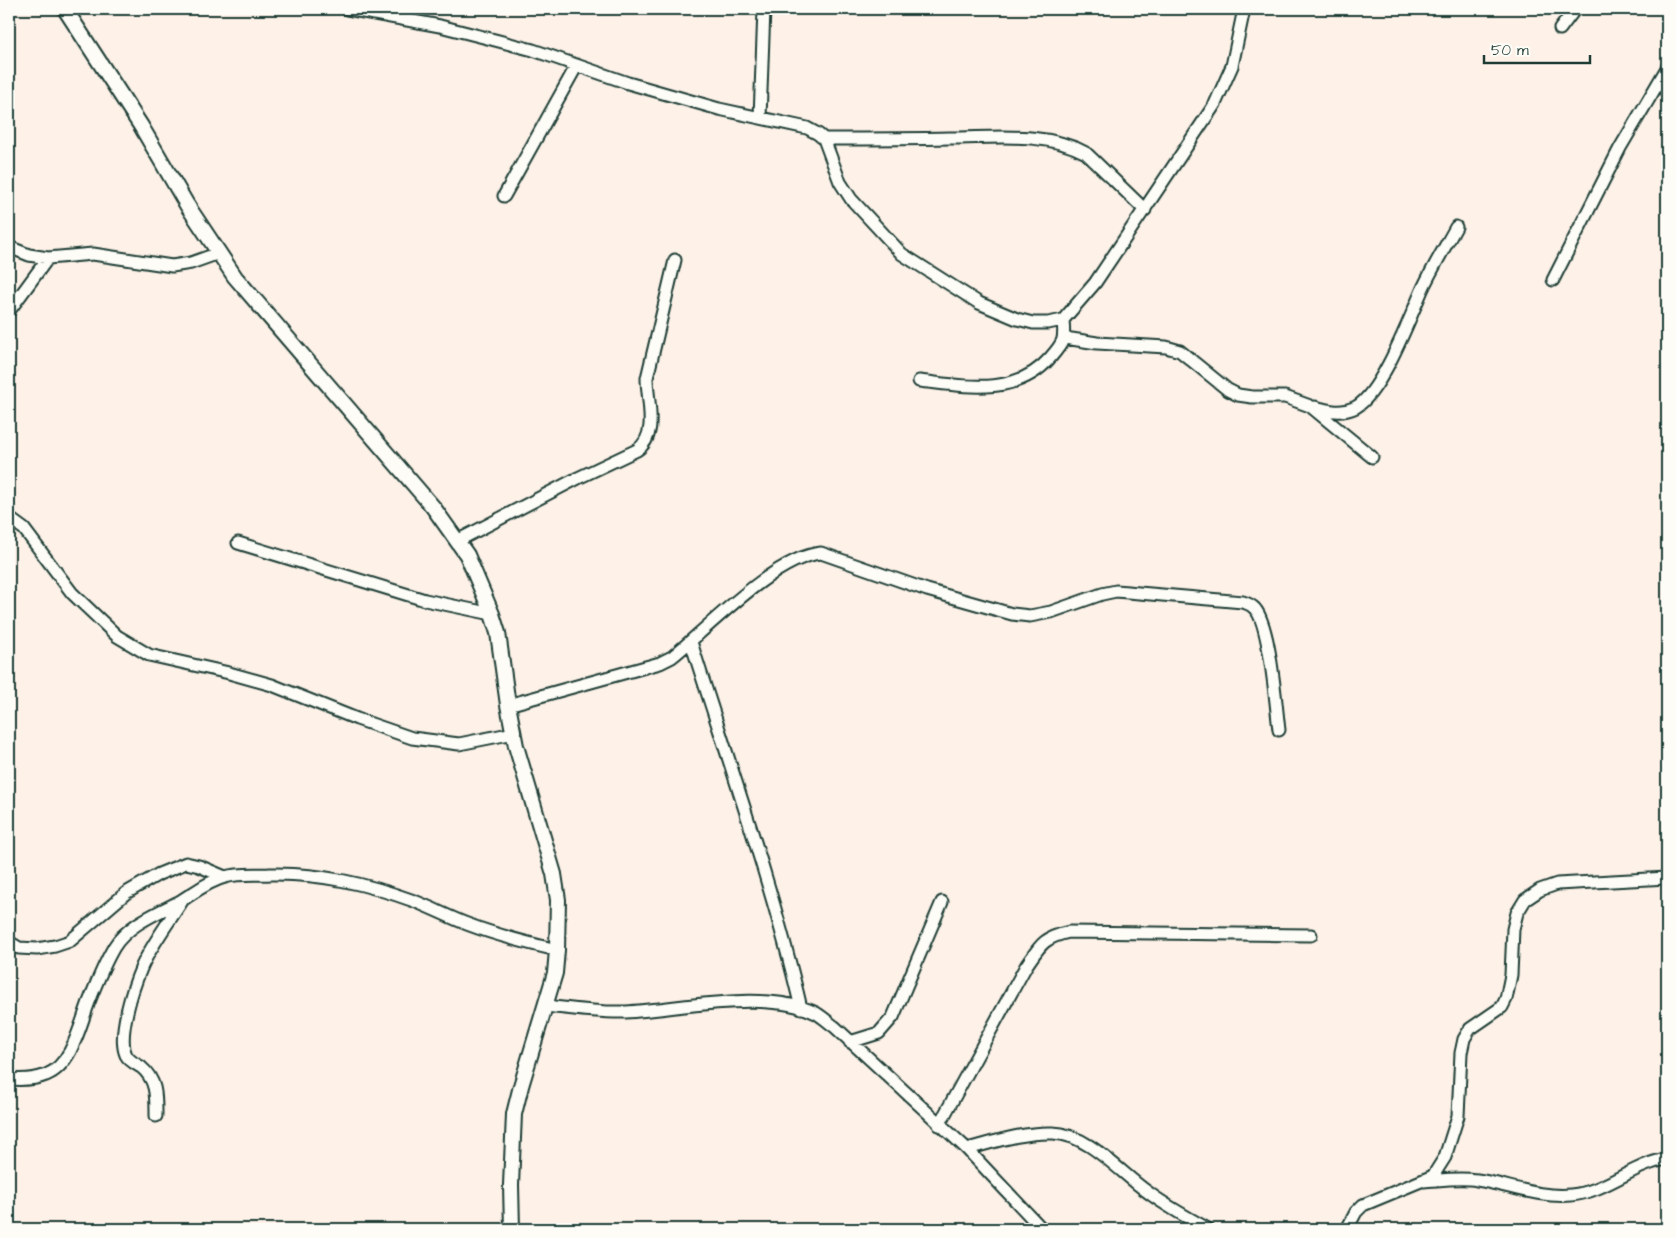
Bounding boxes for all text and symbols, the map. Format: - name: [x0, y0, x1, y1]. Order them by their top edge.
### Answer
- scale bar: [1484, 32, 1590, 64]
- text: 50 m: [1491, 40, 1529, 61]

